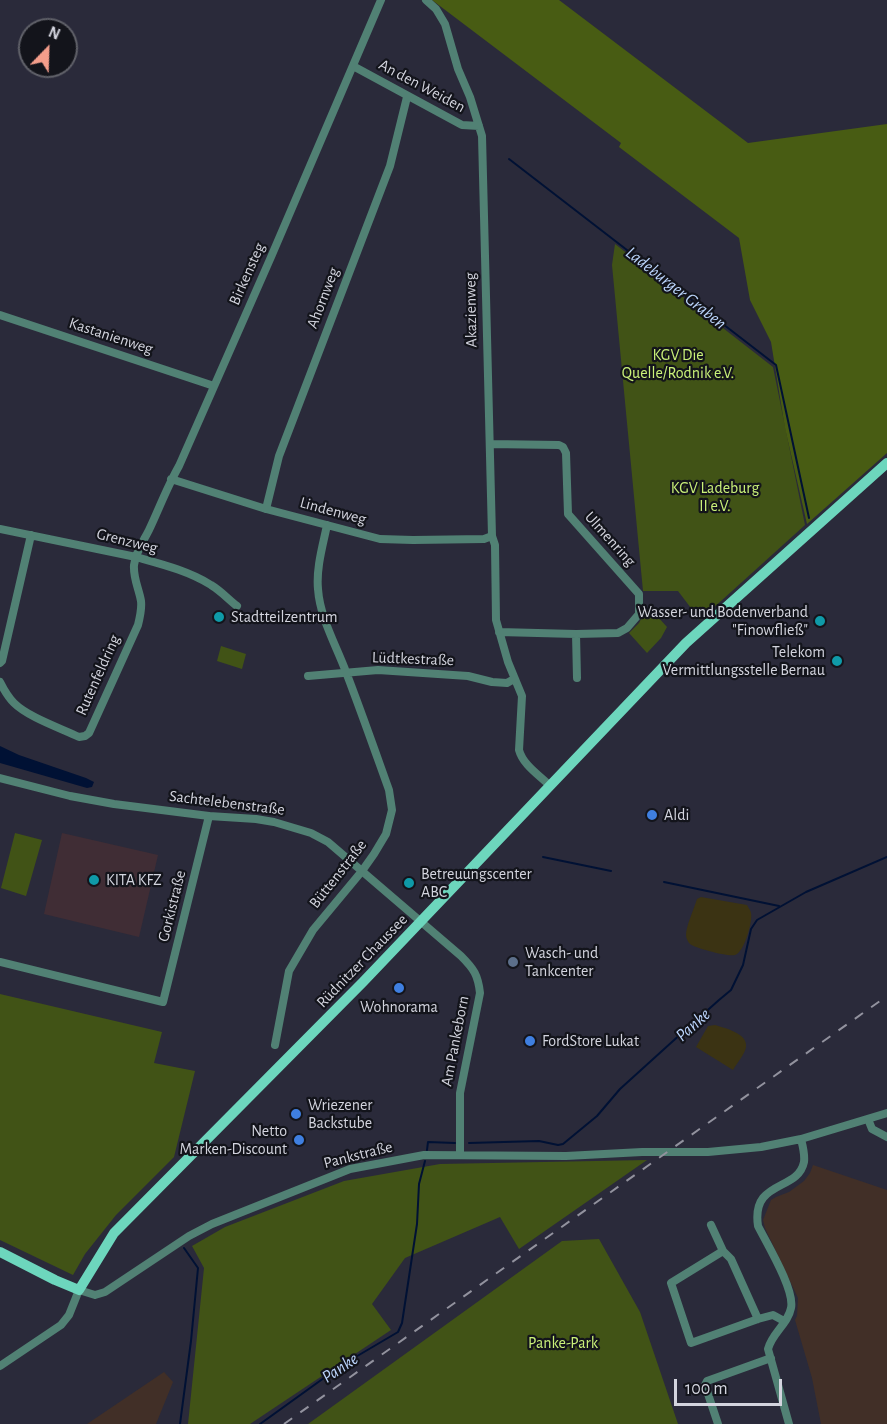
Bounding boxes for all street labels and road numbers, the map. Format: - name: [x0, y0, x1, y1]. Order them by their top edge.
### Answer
- street label: An den Weiden: [375, 55, 469, 117]
- street label: Birkensteg: [225, 240, 269, 308]
- street label: Ahornweg: [303, 265, 343, 331]
- street label: Akazienweg: [461, 272, 481, 348]
- street label: Kastanienweg: [67, 313, 155, 359]
- street label: Lindenweg: [298, 493, 368, 529]
- street label: Ulmenring: [580, 508, 640, 570]
- street label: Grenzweg: [94, 524, 160, 558]
- street label: Rutenfeldring: [72, 632, 124, 718]
- street label: Lüdtkestraße: [372, 648, 454, 670]
- street label: Sachtelebenstraße: [168, 786, 286, 820]
- street label: Büttenstraße: [305, 836, 371, 912]
- street label: Gorkistraße: [154, 868, 190, 944]
- street label: Rüdnitzer Chaussee: [313, 910, 411, 1012]
- street label: Am Pankeborn: [437, 994, 473, 1088]
- street label: Pankstraße: [322, 1137, 394, 1173]

